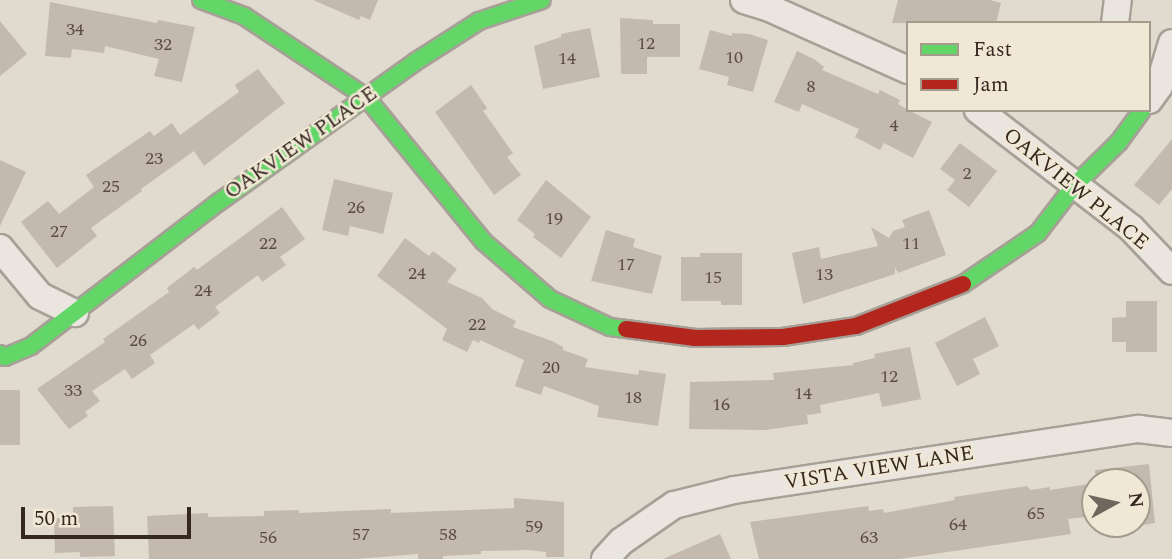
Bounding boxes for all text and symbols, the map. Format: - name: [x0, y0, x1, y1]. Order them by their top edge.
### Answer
- house number: 34: [66, 19, 84, 41]
- legend: [906, 21, 1151, 112]
- house number: 12: [637, 33, 655, 55]
- house number: 32: [154, 34, 172, 56]
- text: Fast: [973, 34, 1012, 66]
- house number: 10: [725, 47, 743, 69]
- house number: 14: [558, 48, 576, 70]
- text: Jam: [973, 69, 1009, 101]
- house number: 8: [807, 76, 815, 98]
- street label: OAKVIEW PLACE: [220, 81, 382, 205]
- house number: 4: [890, 115, 898, 137]
- street label: OAKVIEW PLACE: [998, 123, 1154, 255]
- house number: 23: [145, 148, 163, 170]
- house number: 2: [963, 163, 971, 185]
- house number: 25: [102, 176, 120, 198]
- house number: 26: [347, 197, 365, 219]
- house number: 19: [545, 208, 563, 230]
- house number: 27: [50, 221, 68, 243]
- house number: 22: [259, 233, 277, 255]
- house number: 11: [902, 233, 920, 255]
- house number: 17: [617, 254, 635, 276]
- house number: 24: [408, 263, 426, 285]
- house number: 13: [815, 264, 833, 286]
- house number: 15: [704, 267, 722, 289]
- house number: 24: [194, 280, 212, 302]
- house number: 22: [468, 314, 486, 336]
- house number: 26: [129, 330, 147, 352]
- house number: 20: [542, 357, 560, 379]
- house number: 12: [880, 366, 898, 388]
- house number: 33: [64, 380, 82, 402]
- house number: 14: [794, 383, 812, 405]
- house number: 18: [624, 387, 642, 409]
- house number: 16: [712, 394, 730, 416]
- street label: VISTA VIEW LANE: [782, 441, 976, 495]
- north arrow: [1081, 468, 1151, 538]
- text: N: [1120, 491, 1151, 510]
- scale bar: [24, 492, 194, 536]
- text: 50 m: [34, 503, 78, 535]
- house number: 65: [1027, 503, 1045, 525]
- house number: 64: [949, 514, 967, 536]
- house number: 59: [525, 516, 543, 538]
- house number: 57: [352, 524, 370, 546]
- house number: 58: [439, 524, 457, 546]
- house number: 56: [259, 527, 277, 549]
- house number: 63: [860, 527, 878, 549]

